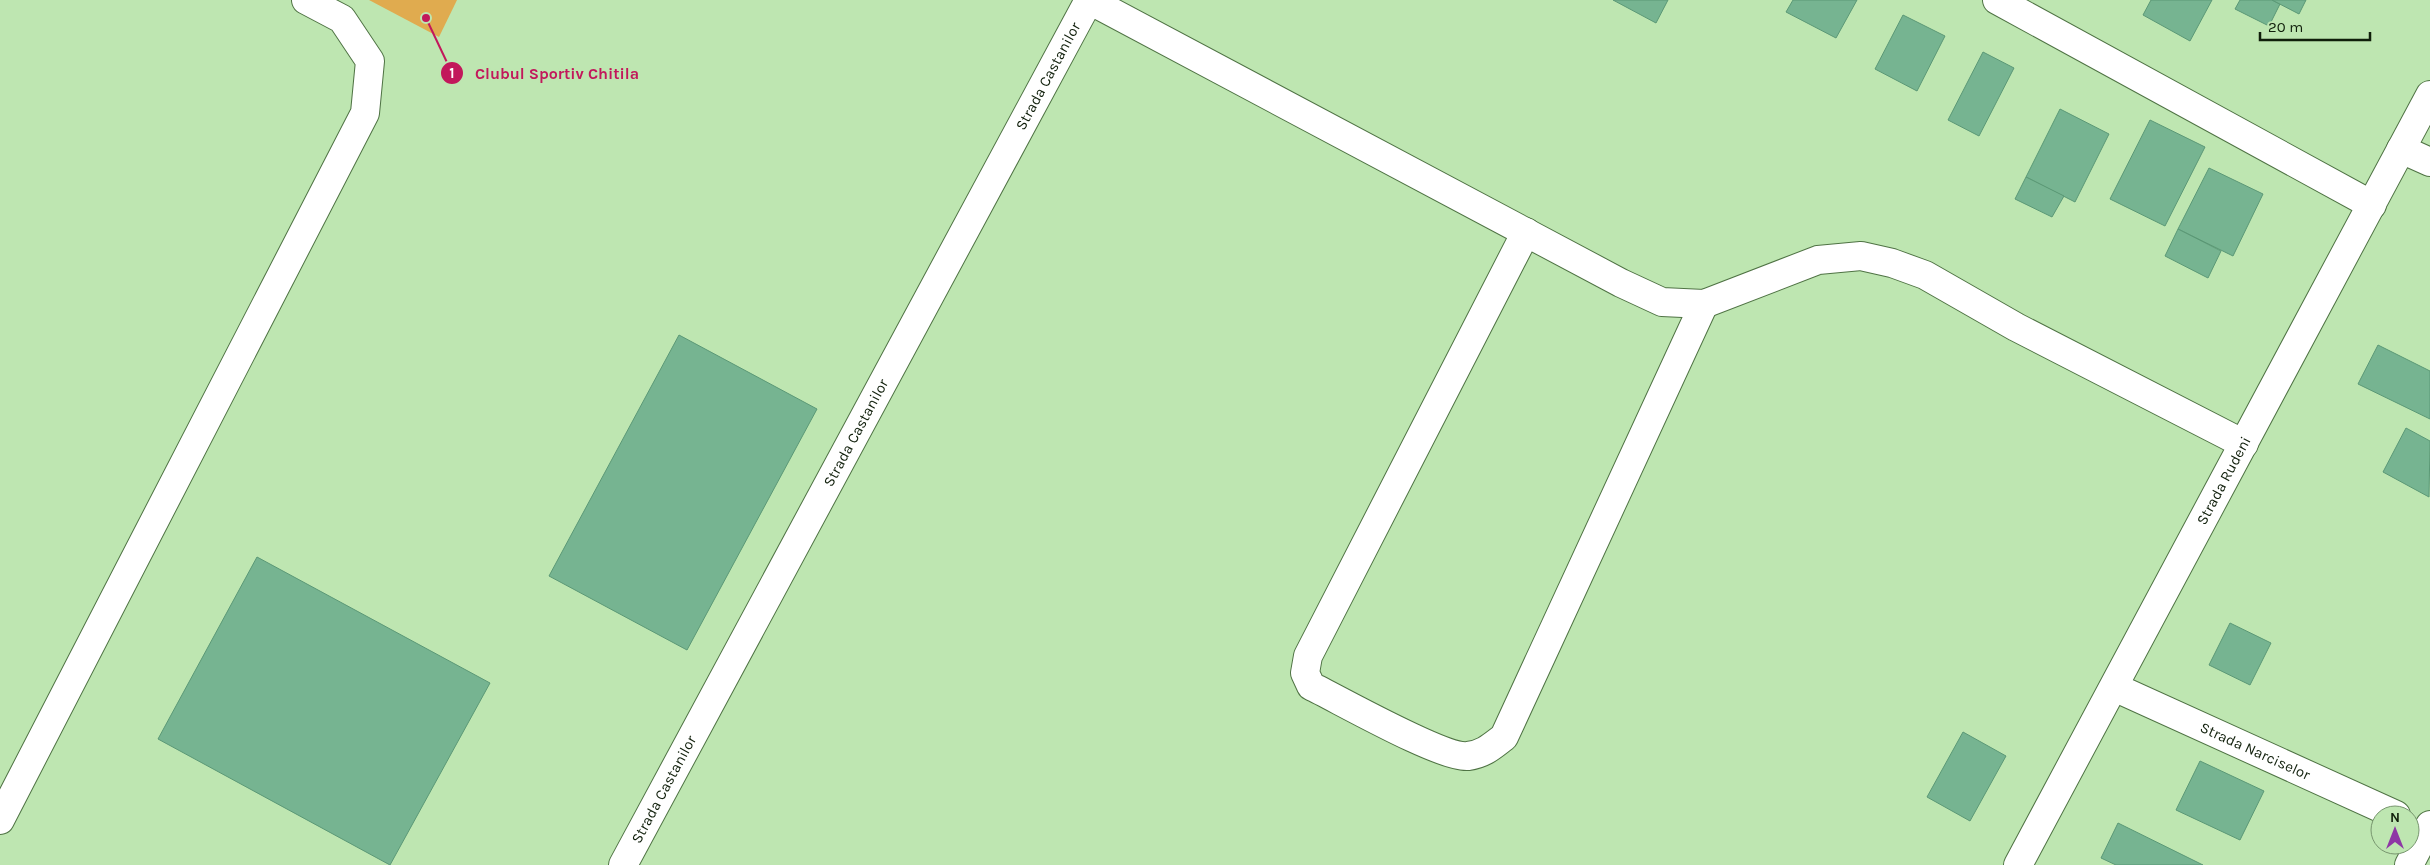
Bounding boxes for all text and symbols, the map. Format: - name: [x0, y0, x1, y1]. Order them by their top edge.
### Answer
- scale bar: [2260, 10, 2370, 42]
- text: 20 m: [2268, 18, 2303, 36]
- street label: Strada Castanilor: [1012, 19, 1085, 133]
- callout: Clubul Sportiv Chitila: [440, 57, 649, 88]
- text: 1: [449, 64, 455, 82]
- text: Clubul Sportiv Chitila: [475, 64, 639, 83]
- street label: Strada Castanilor: [820, 375, 892, 490]
- street label: Strada Rudeni: [2193, 433, 2255, 528]
- street label: Strada Narciselor: [2197, 718, 2313, 784]
- street label: Strada Castanilor: [627, 732, 700, 846]
- north arrow: [2370, 805, 2420, 855]
- text: N: [2390, 809, 2400, 826]

